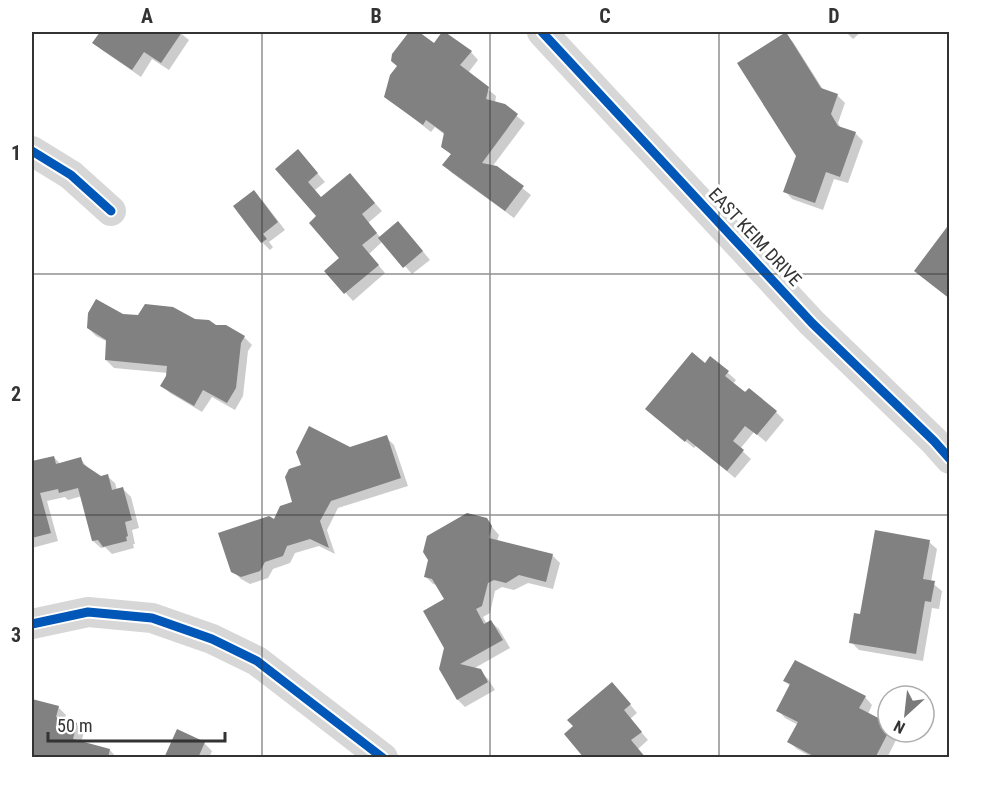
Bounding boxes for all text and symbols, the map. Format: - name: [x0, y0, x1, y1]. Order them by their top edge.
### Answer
- text: A: [141, 4, 153, 28]
- text: B: [370, 4, 382, 28]
- text: C: [599, 4, 611, 28]
- text: D: [828, 4, 840, 28]
- text: 1: [11, 141, 21, 165]
- street label: EAST KEIM DRIVE: [705, 183, 806, 290]
- text: 2: [11, 382, 21, 406]
- text: 3: [11, 623, 21, 647]
- north arrow: [876, 684, 936, 744]
- scale bar: [48, 705, 225, 743]
- text: 50 m: [57, 715, 92, 736]
- text: N: [891, 716, 908, 738]

